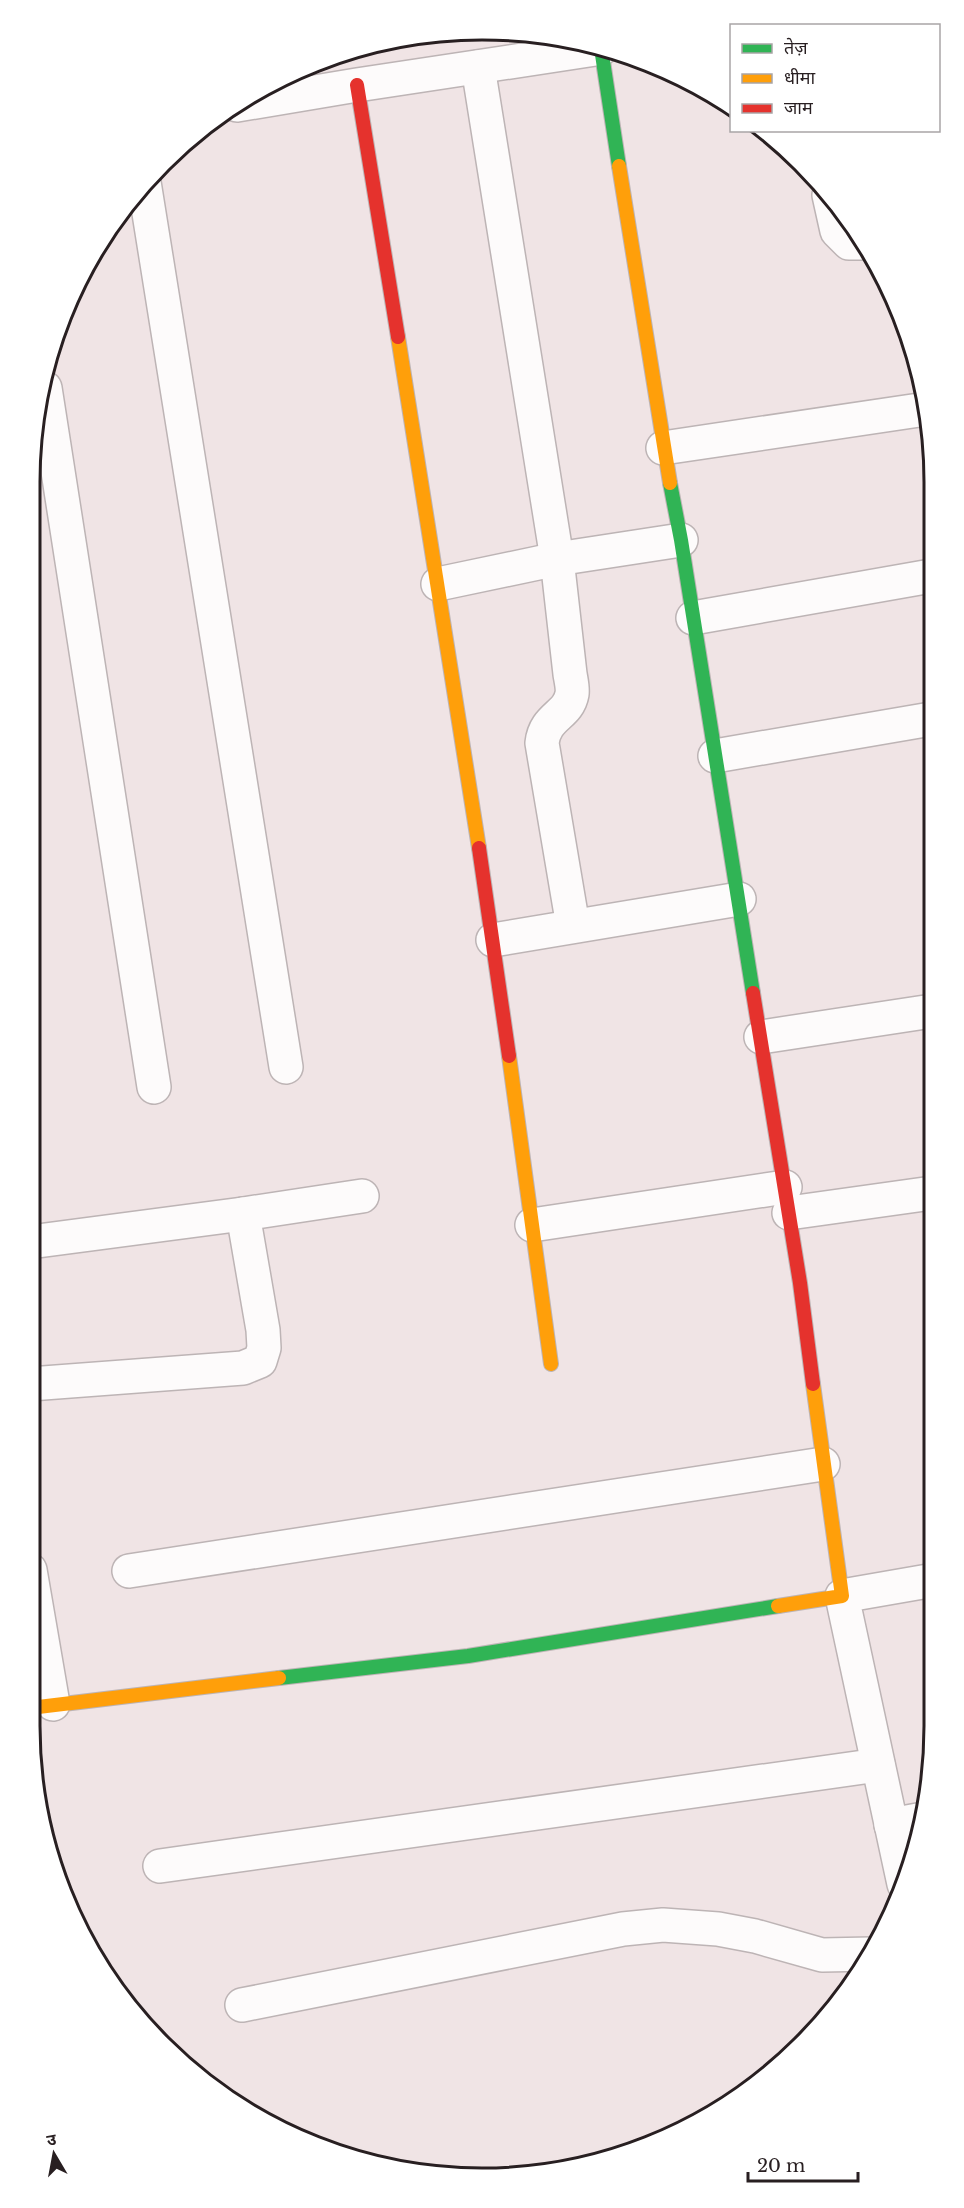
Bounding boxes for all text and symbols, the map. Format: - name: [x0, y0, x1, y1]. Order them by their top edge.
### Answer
- legend: [730, 24, 940, 132]
- text: तेज़: [784, 37, 808, 59]
- text: धीमा: [784, 67, 815, 89]
- text: जाम: [784, 97, 814, 119]
- north arrow: [24, 2124, 84, 2184]
- text: उ: [45, 2128, 58, 2150]
- scale bar: [748, 2145, 858, 2183]
- text: 20 m: [757, 2155, 805, 2177]

